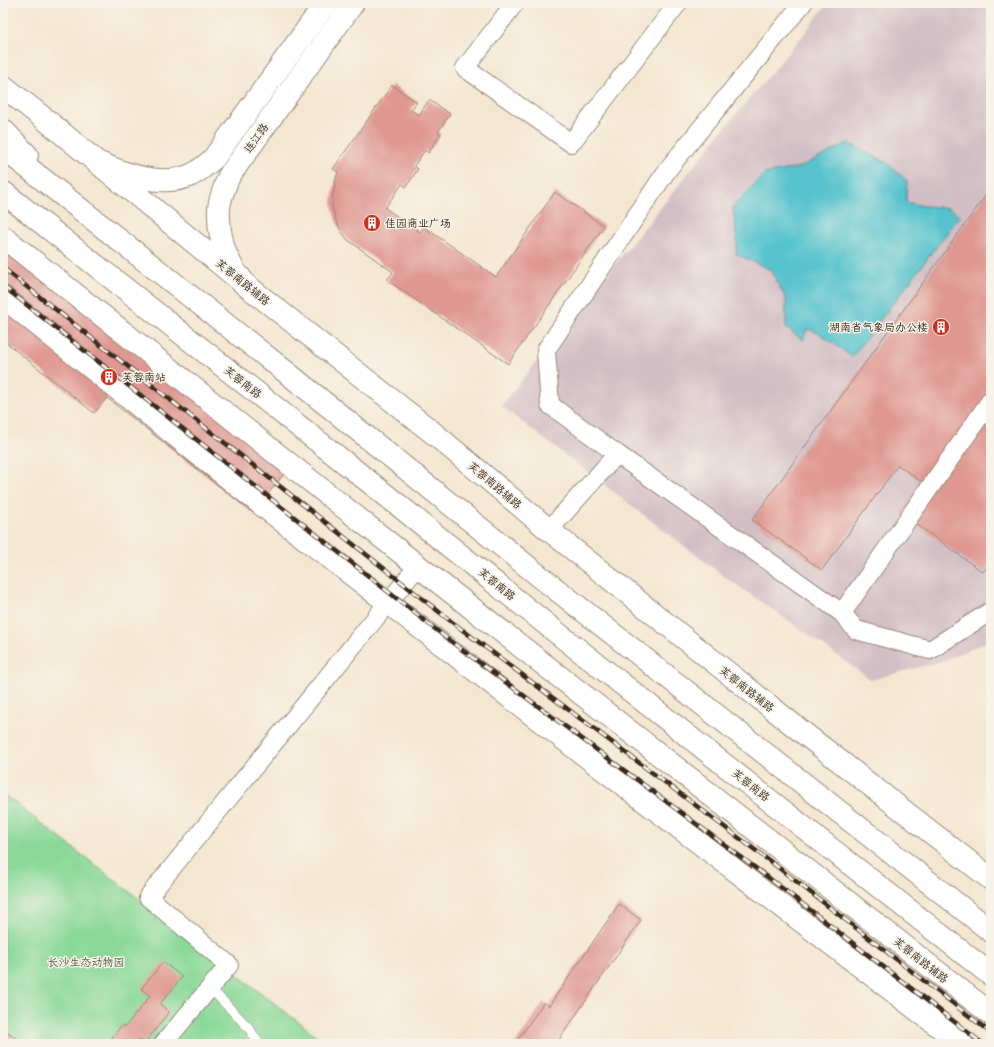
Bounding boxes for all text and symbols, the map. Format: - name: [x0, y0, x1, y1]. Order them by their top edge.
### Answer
- street label: 连江路: [242, 121, 271, 156]
- building icon: 佳园商业广场: [362, 213, 382, 233]
- place label: 佳园商业广场: [385, 217, 451, 230]
- street label: 芙蓉南路辅路: [213, 257, 272, 308]
- building icon: 湖南省气象局办公楼: [931, 317, 951, 337]
- place label: 湖南省气象局办公楼: [829, 321, 928, 334]
- street label: 芙蓉南路: [221, 364, 264, 401]
- building icon: 芙蓉南站: [99, 367, 119, 387]
- place label: 芙蓉南站: [122, 371, 166, 384]
- street label: 芙蓉南路辅路: [465, 459, 524, 512]
- street label: 芙蓉南路: [475, 565, 518, 603]
- street label: 芙蓉南路辅路: [717, 664, 777, 715]
- street label: 芙蓉南路: [729, 767, 772, 804]
- street label: 芙蓉南路辅路: [891, 935, 951, 986]
- park label: 长沙生态动物园: [48, 956, 125, 969]

